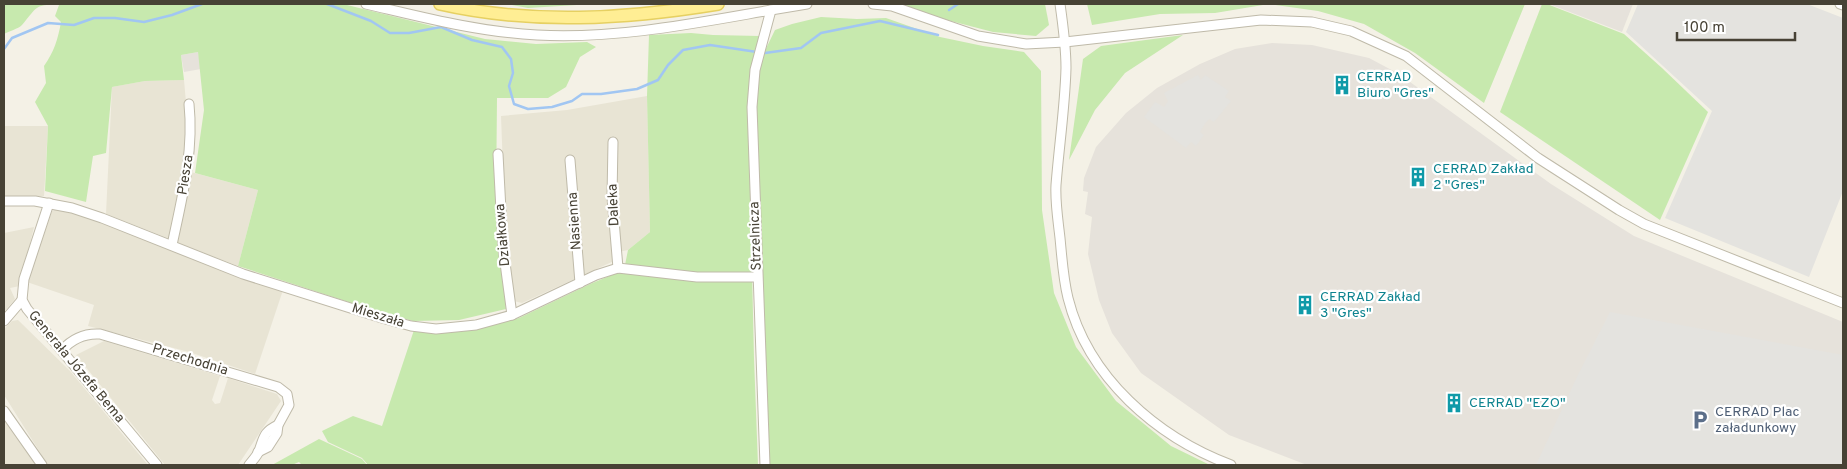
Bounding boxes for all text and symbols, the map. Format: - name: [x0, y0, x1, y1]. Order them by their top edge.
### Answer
- scale bar: [1677, 10, 1794, 42]
- text: 100 m: [1684, 19, 1725, 38]
- place label: CERRAD Biuro "Gres": [1357, 69, 1434, 102]
- building icon: CERRAD Biuro "Gres": [1331, 74, 1353, 96]
- street label: Piesza: [174, 154, 198, 196]
- place label: CERRAD Zakład 2 "Gres": [1433, 161, 1534, 194]
- building icon: CERRAD Zakład 2 "Gres": [1407, 166, 1429, 188]
- street label: Daleka: [604, 183, 624, 227]
- street label: Nasienna: [564, 191, 586, 251]
- street label: Strzelnicza: [746, 201, 766, 271]
- street label: Działkowa: [492, 203, 514, 267]
- place label: CERRAD Zakład 3 "Gres": [1320, 289, 1421, 322]
- building icon: CERRAD Zakład 3 "Gres": [1294, 294, 1316, 316]
- street label: Mieszała: [350, 300, 406, 332]
- street label: Generała Józefa Bema: [24, 307, 128, 427]
- street label: Przechodnia: [150, 340, 230, 380]
- building icon: CERRAD "EZO": [1443, 392, 1465, 414]
- place label: CERRAD "EZO": [1469, 395, 1566, 412]
- place label: CERRAD Plac załadunkowy: [1715, 404, 1800, 437]
- parking icon: CERRAD Plac załadunkowy: [1689, 409, 1711, 431]

